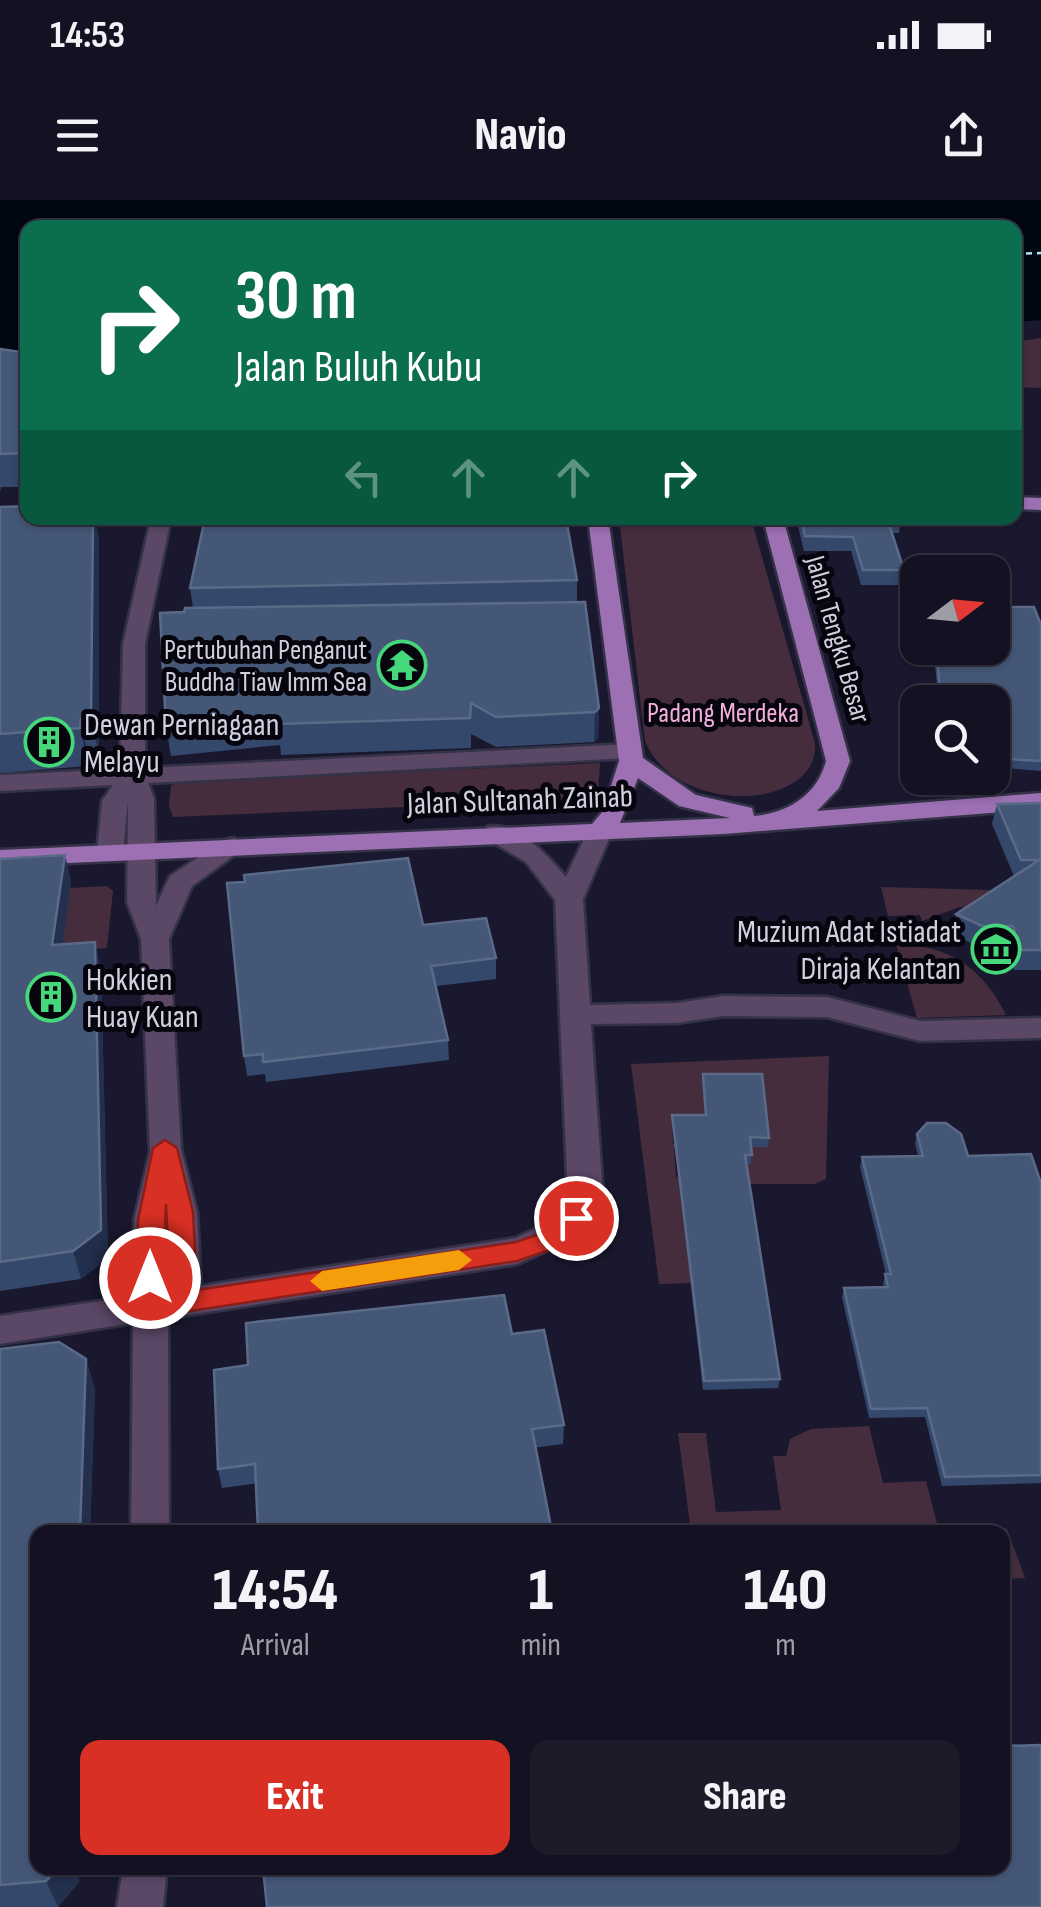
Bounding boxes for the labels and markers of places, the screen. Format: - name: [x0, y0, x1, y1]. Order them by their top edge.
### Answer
- place label: Pertubuhan Penganut Buddha Tiaw Imm Sea: [164, 634, 367, 699]
- temple icon: Pertubuhan Penganut Buddha Tiaw Imm Sea: [376, 639, 428, 691]
- place label: Dewan Perniagaan Melayu: [84, 706, 279, 782]
- building icon: Dewan Perniagaan Melayu: [23, 716, 75, 768]
- place label: Muzium Adat Istiadat Diraja Kelantan: [737, 913, 961, 989]
- museum icon: Muzium Adat Istiadat Diraja Kelantan: [970, 923, 1022, 975]
- place label: Hokkien Huay Kuan: [86, 961, 199, 1037]
- building icon: Hokkien Huay Kuan: [25, 971, 77, 1023]
- pin: [534, 1176, 619, 1261]

